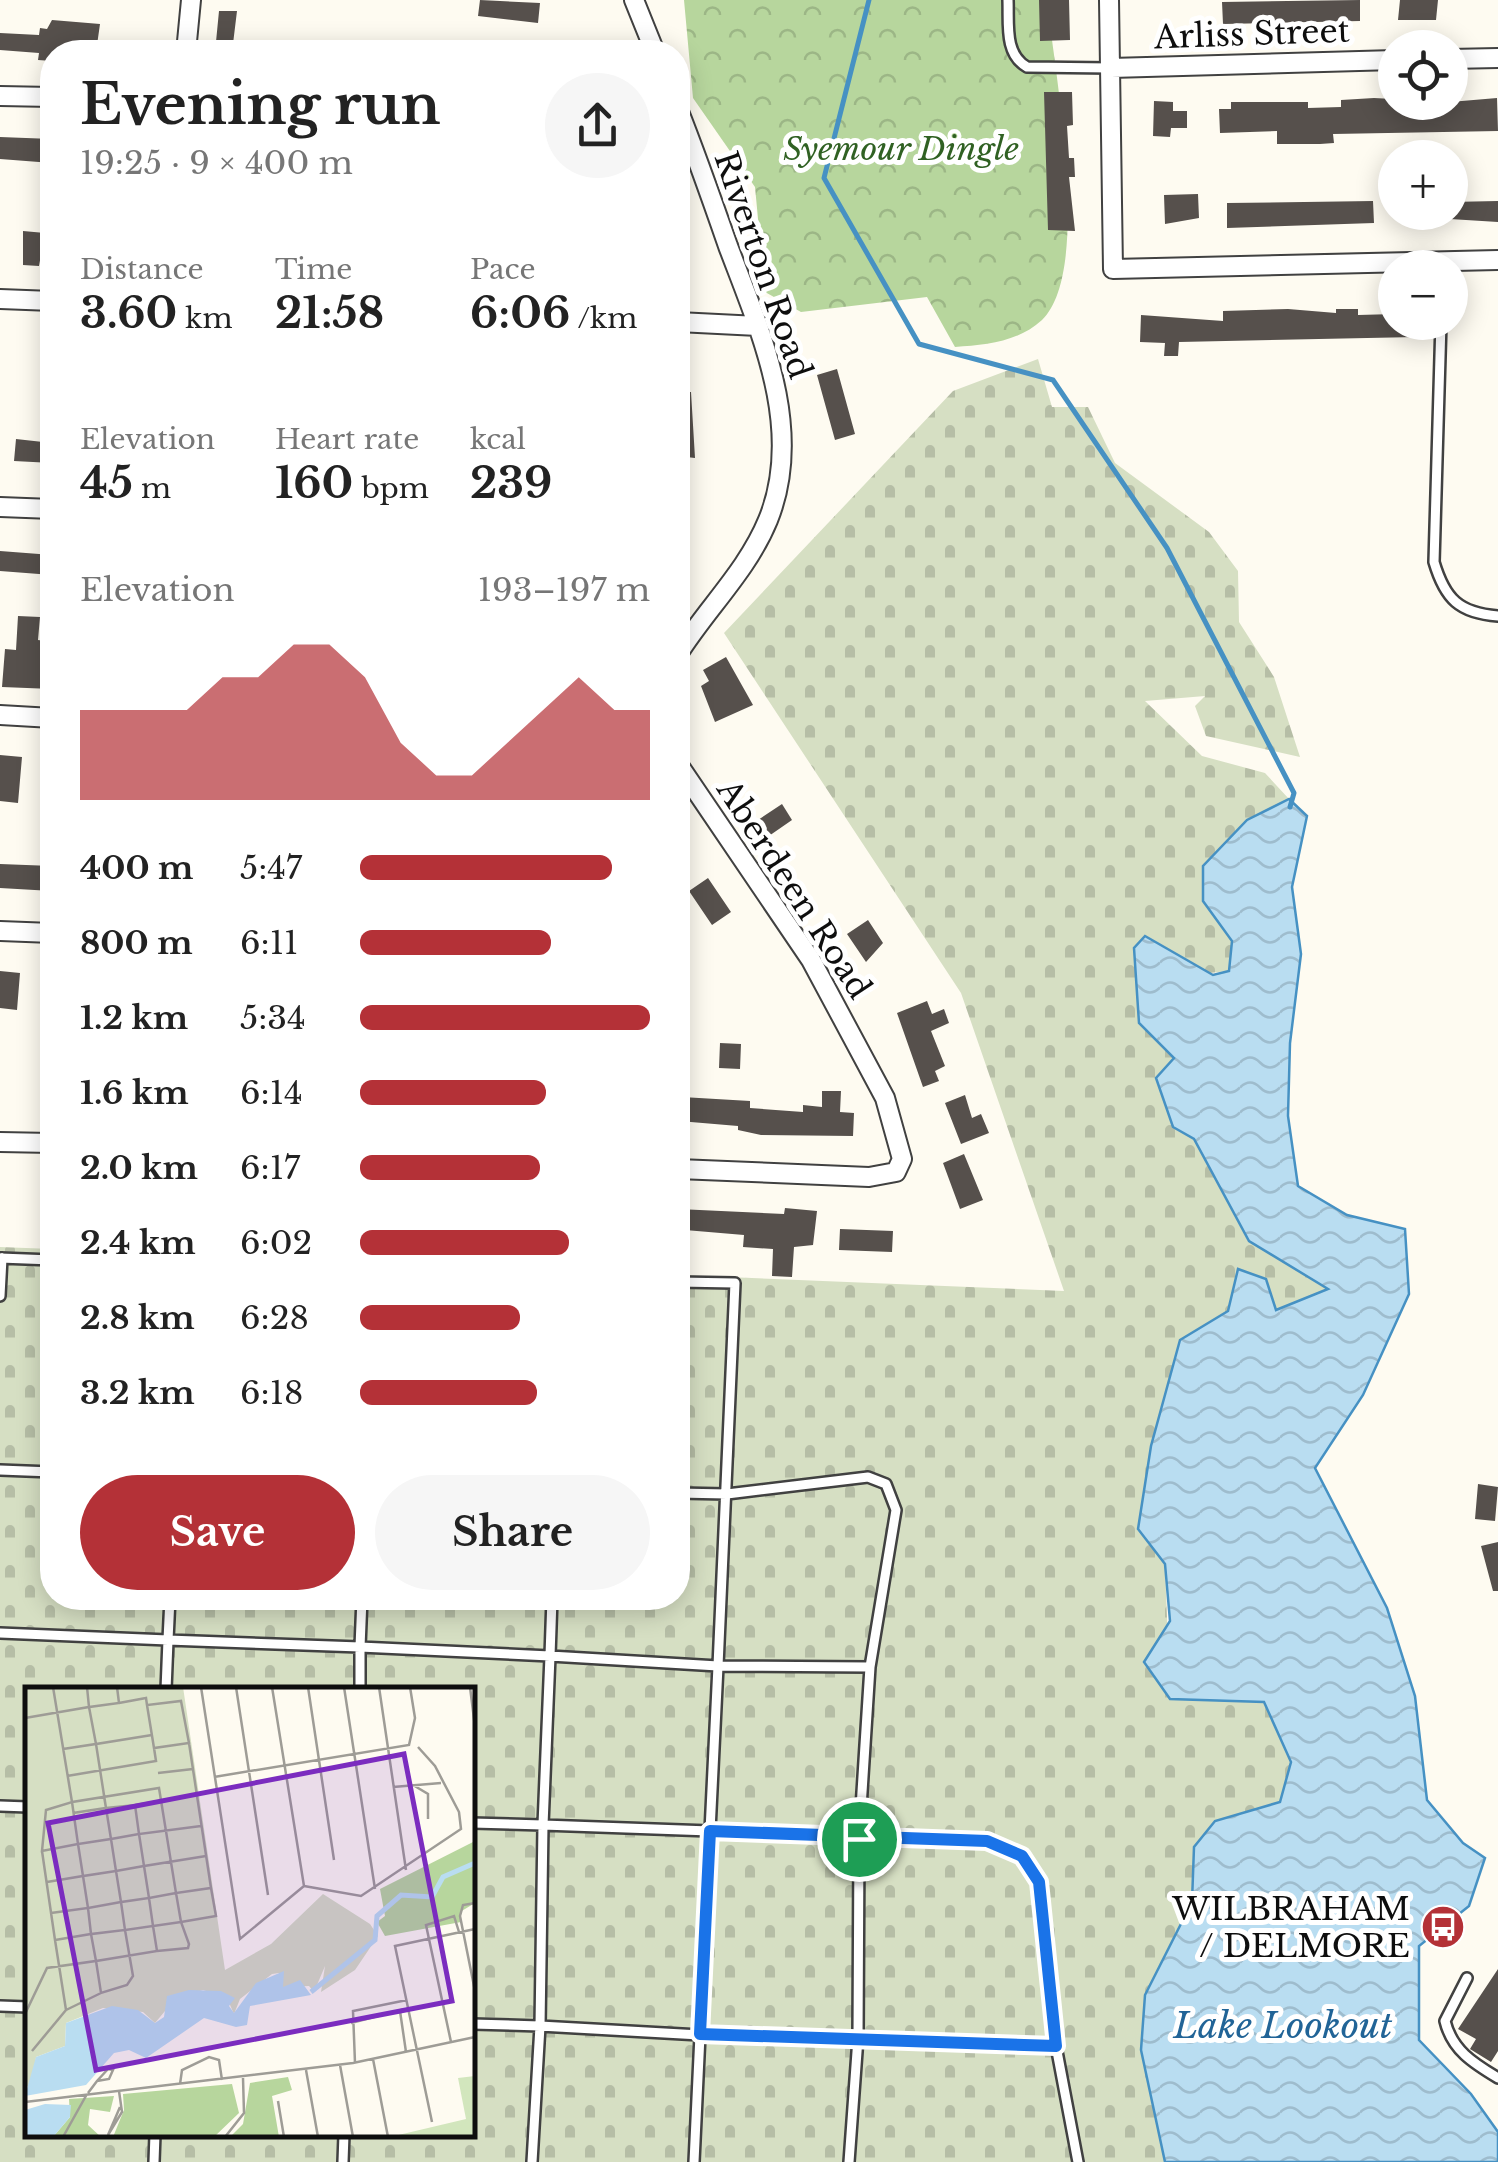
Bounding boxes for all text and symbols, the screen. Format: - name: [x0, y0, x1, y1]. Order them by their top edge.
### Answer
- street label: Arliss Street: [1152, 11, 1351, 57]
- map controls: [1378, 30, 1468, 340]
- button: locate: [1378, 30, 1468, 120]
- text: Evening run: [80, 71, 440, 139]
- button: share: [545, 73, 650, 178]
- park label: Syemour Dingle: [783, 129, 1019, 169]
- button: +: [1378, 140, 1468, 230]
- text: 19:25 · 9 × 400 m: [80, 143, 353, 183]
- street label: Riverton Road: [705, 146, 821, 384]
- button: −: [1378, 250, 1468, 340]
- text: Distance: [80, 252, 203, 287]
- text: Time: [275, 252, 352, 287]
- text: Pace: [470, 252, 535, 287]
- text: 3.60: [80, 287, 177, 339]
- text: 21:58: [275, 287, 384, 339]
- text: 6:06: [470, 287, 570, 339]
- text: km: [177, 301, 233, 336]
- text: /km: [570, 301, 637, 336]
- text: Elevation: [80, 422, 215, 457]
- text: Heart rate: [275, 422, 419, 457]
- text: kcal: [470, 422, 526, 457]
- text: 45: [80, 457, 133, 509]
- text: 160: [275, 457, 353, 509]
- text: 239: [470, 457, 552, 509]
- text: m: [133, 471, 171, 506]
- text: bpm: [353, 471, 429, 506]
- text: Elevation: [80, 570, 234, 610]
- text: 193–197 m: [478, 570, 650, 610]
- street label: Aberdeen Road: [708, 771, 880, 1006]
- text: 400 m: [80, 848, 193, 888]
- text: 5:47: [240, 848, 302, 888]
- text: 800 m: [80, 923, 193, 963]
- text: 6:11: [240, 923, 298, 963]
- text: 1.2 km: [80, 998, 188, 1038]
- text: 5:34: [240, 998, 306, 1038]
- text: 1.6 km: [80, 1073, 189, 1113]
- text: 6:14: [240, 1073, 303, 1113]
- text: 2.0 km: [80, 1148, 198, 1188]
- text: 6:17: [240, 1148, 300, 1188]
- text: 2.4 km: [80, 1223, 196, 1263]
- text: 6:02: [240, 1223, 312, 1263]
- text: 2.8 km: [80, 1298, 195, 1338]
- text: 6:28: [240, 1298, 309, 1338]
- text: 3.2 km: [80, 1373, 195, 1413]
- text: 6:18: [240, 1373, 303, 1413]
- button: Save: [80, 1475, 355, 1590]
- button: Share: [375, 1475, 650, 1590]
- inset map: [25, 1687, 475, 2137]
- pin: [817, 1797, 902, 1882]
- icon: arrive: [832, 1812, 887, 1867]
- place label: WILBRAHAM / DELMORE: [1171, 1889, 1410, 1966]
- bus stop icon: WILBRAHAM / DELMORE: [1420, 1904, 1466, 1950]
- water label: Lake Lookout: [1172, 2004, 1393, 2047]

